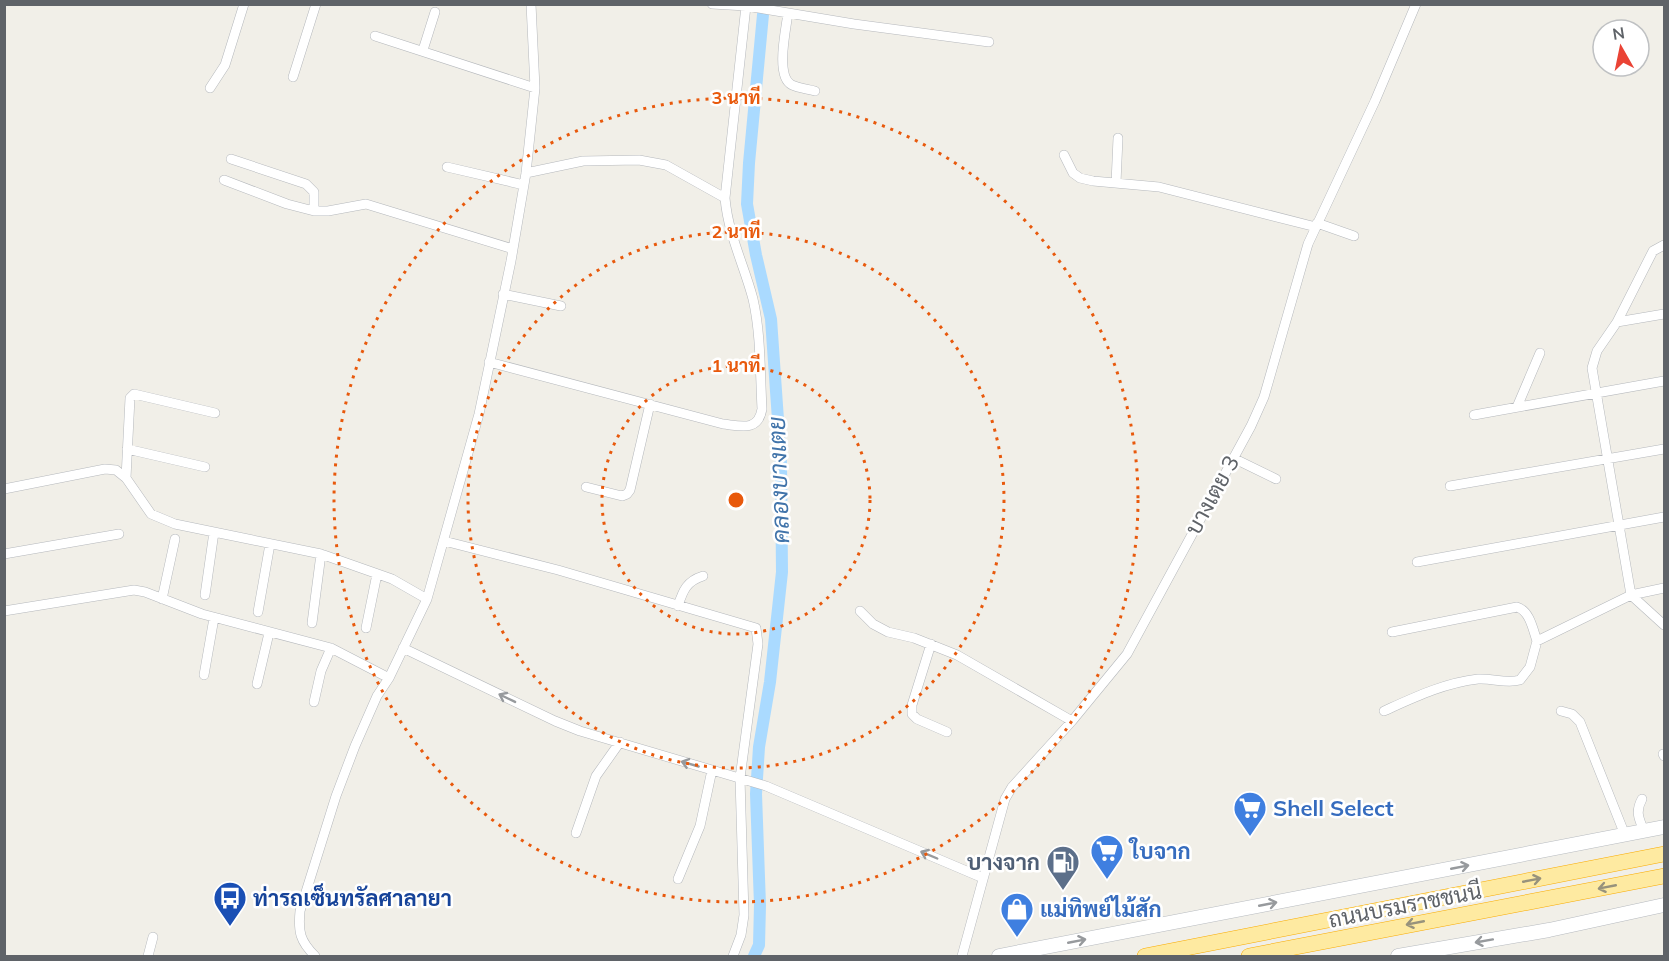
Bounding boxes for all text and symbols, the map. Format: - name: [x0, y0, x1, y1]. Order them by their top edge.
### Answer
- north arrow: [1591, 18, 1651, 78]
- text: N: [1611, 22, 1626, 44]
- text: 3 นาที: [712, 85, 760, 109]
- text: 2 นาที: [712, 219, 760, 243]
- text: 1 นาที: [712, 353, 760, 377]
- water label: คลองบางเตย: [761, 416, 795, 544]
- street label: บางเตย 3: [1179, 450, 1245, 540]
- centre of rings: [726, 490, 746, 510]
- one-way arrow: [499, 691, 517, 703]
- one-way arrow: [681, 758, 700, 769]
- supermarket icon: Shell Select: [1232, 790, 1268, 837]
- place label: Shell Select: [1273, 794, 1394, 822]
- supermarket icon: ใบจาก: [1089, 833, 1125, 880]
- place label: ใบจาก: [1128, 837, 1191, 865]
- fuel station icon: บางจาก: [1045, 844, 1081, 891]
- place label: บางจาก: [967, 848, 1040, 876]
- one-way arrow: [920, 849, 939, 860]
- one-way arrow: [1449, 861, 1469, 872]
- one-way arrow: [1522, 874, 1542, 885]
- street label: ถนนบรมราชชนนี: [1326, 876, 1484, 934]
- bus stop icon: ท่ารถเซ็นทรัลศาลายา: [212, 880, 248, 927]
- one-way arrow: [1598, 882, 1617, 893]
- place label: ท่ารถเซ็นทรัลศาลายา: [253, 883, 452, 912]
- shop icon: แม่ทิพย์ไม้สัก: [999, 891, 1035, 938]
- place label: แม่ทิพย์ไม้สัก: [1040, 895, 1162, 923]
- one-way arrow: [1258, 898, 1277, 909]
- one-way arrow: [1406, 918, 1426, 929]
- one-way arrow: [1066, 935, 1086, 946]
- one-way arrow: [1474, 936, 1494, 947]

